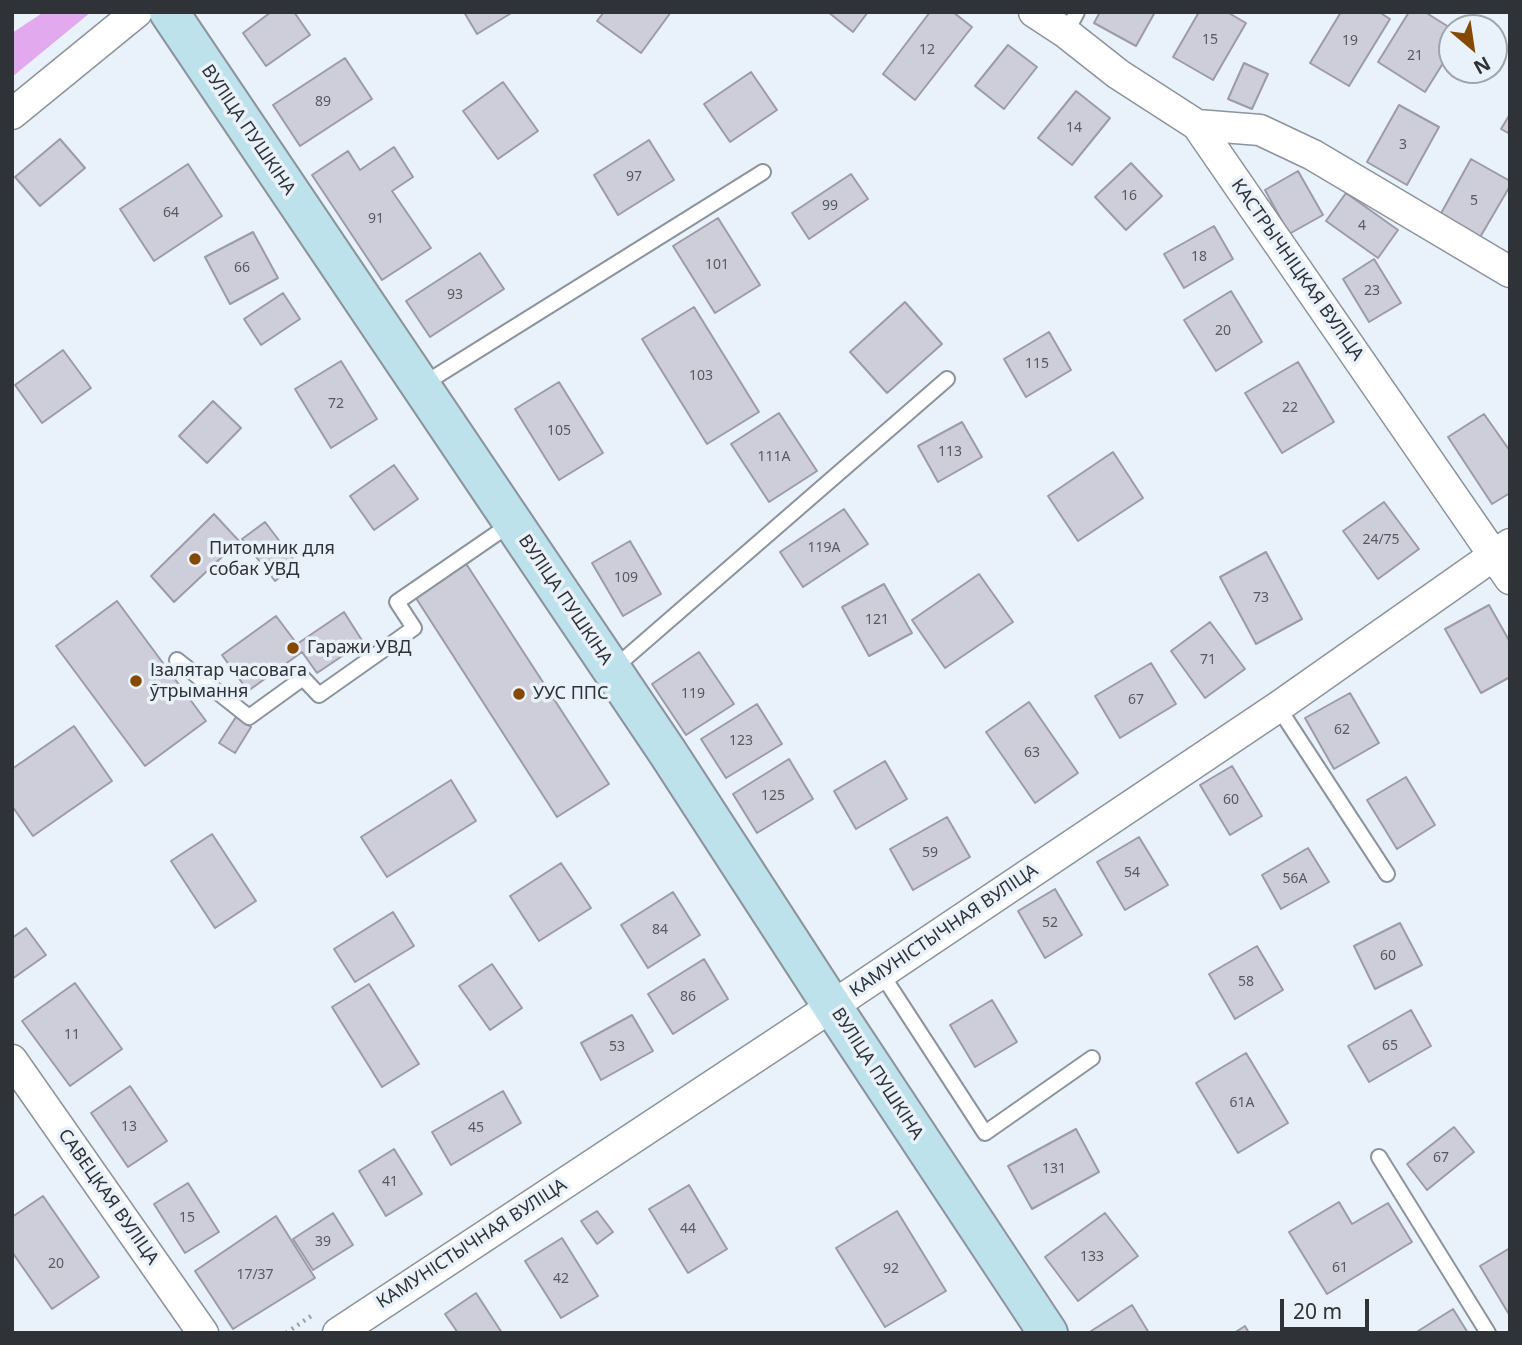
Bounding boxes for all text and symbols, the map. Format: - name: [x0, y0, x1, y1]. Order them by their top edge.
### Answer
- north arrow: [1438, 14, 1508, 84]
- house number: 15: [1202, 32, 1218, 48]
- house number: 19: [1342, 33, 1358, 49]
- house number: 12: [919, 42, 935, 58]
- house number: 21: [1407, 48, 1423, 64]
- text: N: [1469, 50, 1495, 81]
- street label: ВУЛІЦА ПУШКІНА: [196, 61, 300, 199]
- house number: 89: [315, 94, 331, 110]
- house number: 14: [1066, 120, 1082, 136]
- house number: 3: [1399, 137, 1407, 153]
- house number: 97: [626, 169, 642, 185]
- street label: КАСТРЫЧНІЦКАЯ ВУЛІЦА: [1226, 175, 1368, 365]
- house number: 16: [1121, 188, 1137, 204]
- house number: 5: [1470, 193, 1478, 209]
- house number: 99: [822, 198, 838, 214]
- house number: 64: [163, 205, 179, 221]
- house number: 91: [368, 211, 384, 227]
- house number: 4: [1358, 218, 1366, 234]
- house number: 18: [1191, 249, 1207, 265]
- house number: 101: [705, 257, 729, 273]
- house number: 66: [234, 260, 250, 276]
- house number: 23: [1364, 283, 1380, 299]
- house number: 93: [447, 287, 463, 303]
- house number: 20: [1215, 323, 1231, 339]
- house number: 115: [1025, 356, 1049, 372]
- house number: 103: [689, 368, 713, 384]
- house number: 72: [328, 396, 344, 412]
- house number: 22: [1282, 400, 1298, 416]
- house number: 105: [547, 423, 571, 439]
- house number: 113: [938, 444, 962, 460]
- house number: 111А: [758, 449, 790, 465]
- street label: ВУЛІЦА ПУШКІНА: [513, 531, 617, 669]
- house number: 24/75: [1362, 532, 1400, 548]
- place label: Питомник для собак УВД: [209, 538, 335, 580]
- house number: 119А: [808, 540, 840, 556]
- marker: Питомник для собак УВД: [187, 551, 203, 567]
- house number: 109: [614, 570, 638, 586]
- house number: 73: [1253, 590, 1269, 606]
- house number: 121: [865, 612, 889, 628]
- place label: Гаражи УВД: [307, 637, 411, 659]
- marker: Гаражи УВД: [285, 640, 301, 656]
- house number: 71: [1200, 652, 1216, 668]
- place label: Ізалятар часовага ўтрымання: [150, 660, 307, 702]
- marker: Ізалятар часовага ўтрымання: [128, 673, 144, 689]
- place label: УУС ППС: [533, 683, 609, 705]
- marker: УУС ППС: [511, 686, 527, 702]
- house number: 119: [681, 686, 705, 702]
- house number: 67: [1128, 692, 1144, 708]
- house number: 62: [1334, 722, 1350, 738]
- house number: 123: [729, 733, 753, 749]
- house number: 63: [1024, 745, 1040, 761]
- house number: 125: [761, 788, 785, 804]
- house number: 60: [1223, 792, 1239, 808]
- house number: 59: [922, 845, 938, 861]
- street label: КАМУНІСТЫЧНАЯ ВУЛІЦА: [846, 860, 1042, 1002]
- house number: 54: [1124, 865, 1140, 881]
- house number: 56А: [1283, 871, 1307, 887]
- house number: 52: [1042, 915, 1058, 931]
- house number: 84: [652, 922, 668, 938]
- house number: 60: [1380, 948, 1396, 964]
- house number: 58: [1238, 974, 1254, 990]
- house number: 86: [680, 989, 696, 1005]
- street label: ВУЛІЦА ПУШКІНА: [826, 1004, 928, 1144]
- house number: 11: [64, 1027, 80, 1043]
- house number: 65: [1382, 1038, 1398, 1054]
- house number: 53: [609, 1039, 625, 1055]
- house number: 61А: [1230, 1095, 1254, 1111]
- house number: 13: [121, 1119, 137, 1135]
- house number: 45: [468, 1120, 484, 1136]
- street label: САВЕЦКАЯ ВУЛІЦА: [53, 1125, 163, 1269]
- house number: 67: [1433, 1150, 1449, 1166]
- house number: 131: [1042, 1161, 1066, 1177]
- street label: КАМУНІСТЫЧНАЯ ВУЛІЦА: [373, 1174, 571, 1314]
- house number: 41: [382, 1174, 398, 1190]
- house number: 15: [179, 1210, 195, 1226]
- house number: 44: [680, 1221, 696, 1237]
- house number: 39: [315, 1234, 331, 1250]
- house number: 133: [1080, 1249, 1104, 1265]
- house number: 20: [48, 1256, 64, 1272]
- house number: 61: [1332, 1260, 1348, 1276]
- house number: 92: [883, 1261, 899, 1277]
- house number: 17/37: [236, 1267, 274, 1283]
- house number: 42: [553, 1271, 569, 1287]
- scale bar: [1284, 1286, 1373, 1330]
- text: 20 m: [1293, 1297, 1342, 1325]

